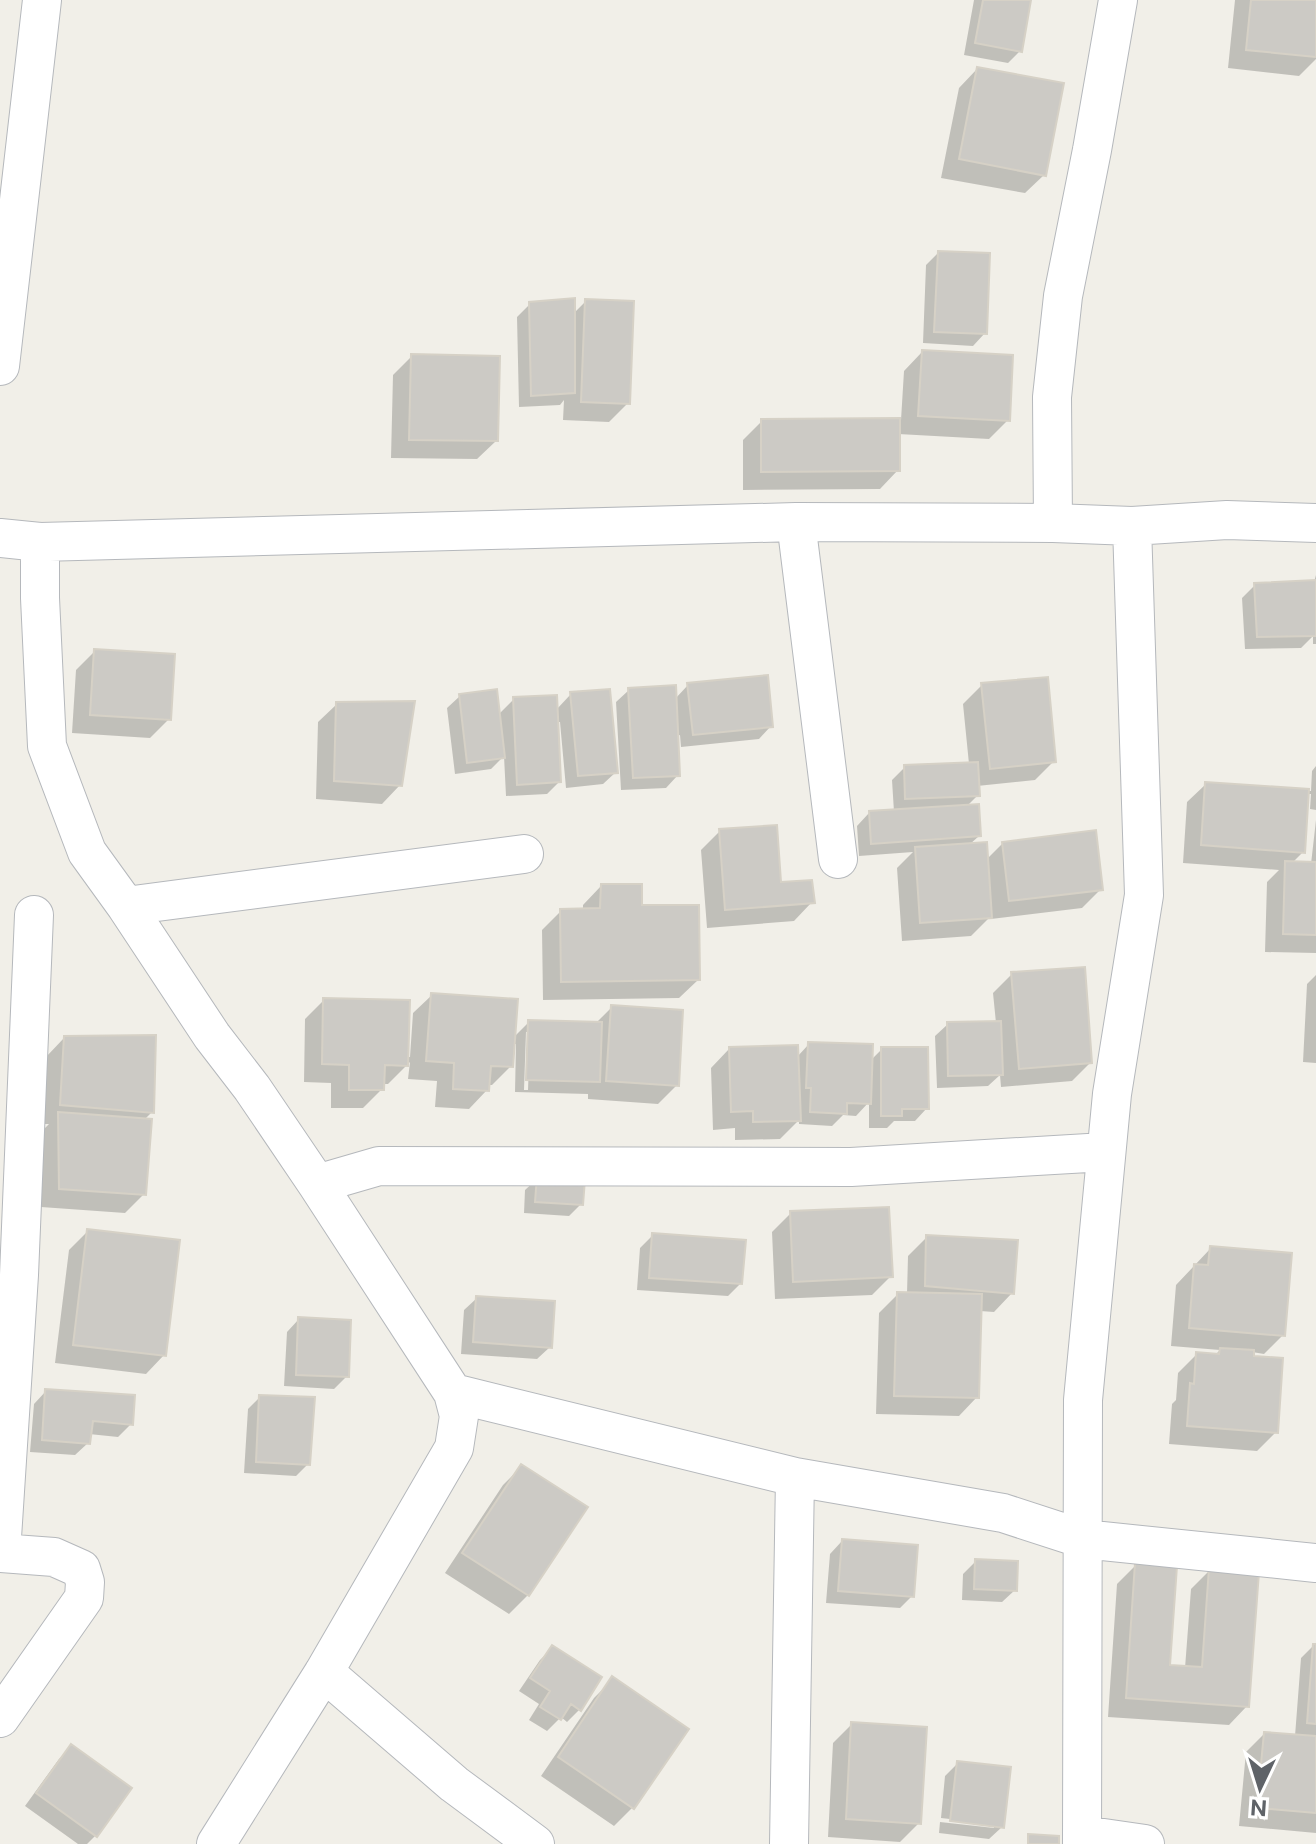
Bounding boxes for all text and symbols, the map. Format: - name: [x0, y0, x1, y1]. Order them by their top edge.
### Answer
- north arrow: [1220, 1748, 1300, 1828]
- text: N: [1249, 1794, 1268, 1822]

